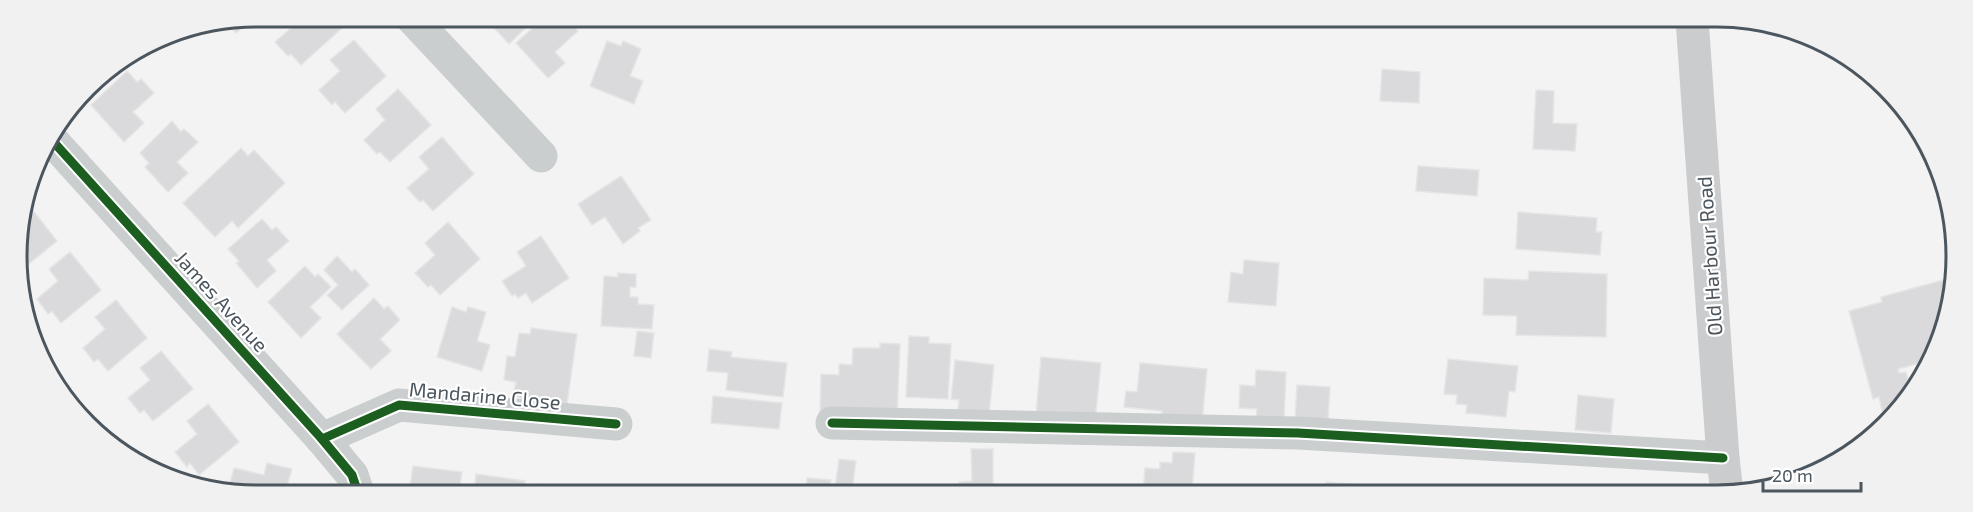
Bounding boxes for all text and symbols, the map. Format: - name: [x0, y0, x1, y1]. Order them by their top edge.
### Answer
- street label: Old Harbour Road: [1691, 175, 1727, 337]
- street label: James Avenue: [171, 246, 273, 356]
- street label: Mandarine Close: [408, 376, 562, 414]
- scale bar: [1763, 455, 1860, 493]
- text: 20 m: [1772, 464, 1813, 486]

